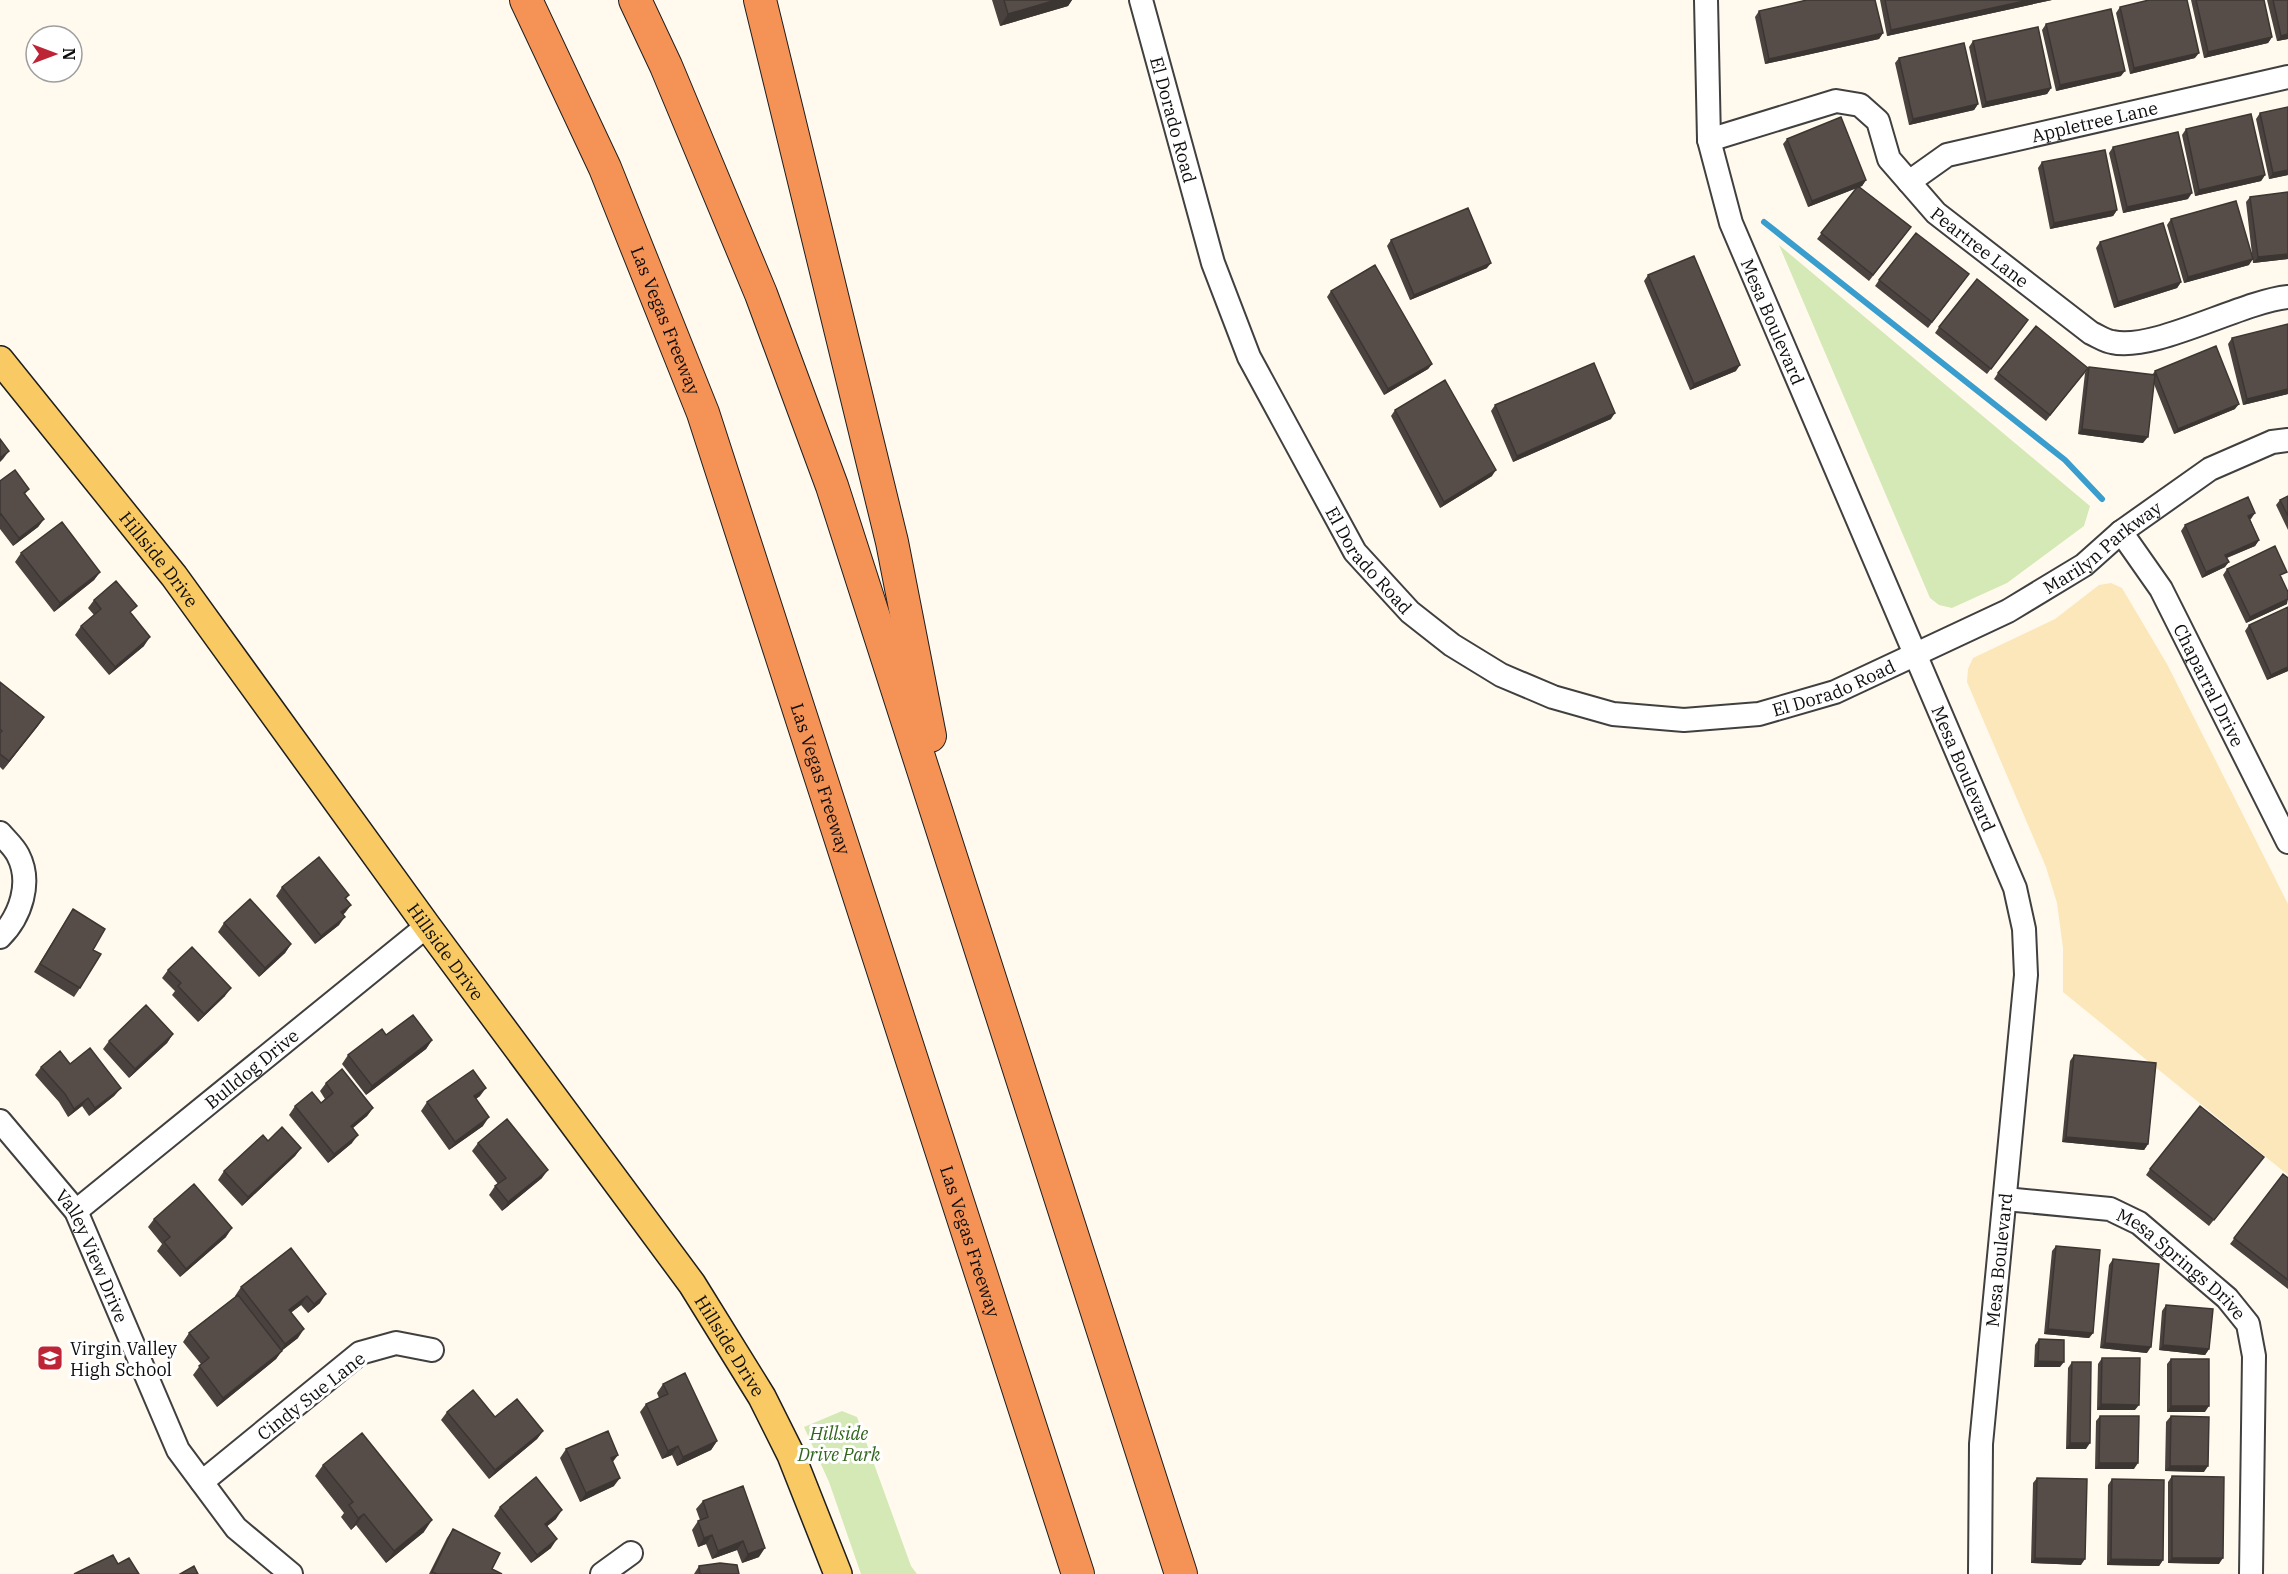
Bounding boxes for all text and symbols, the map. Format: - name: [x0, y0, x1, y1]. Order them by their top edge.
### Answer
- north arrow: [24, 24, 84, 84]
- text: N: [59, 48, 79, 60]
- street label: El Dorado Road: [1145, 54, 1202, 185]
- street label: Appletree Lane: [2029, 96, 2160, 147]
- street label: Peartree Lane: [1926, 202, 2034, 292]
- street label: Las Vegas Freeway: [626, 243, 706, 399]
- street label: Mesa Boulevard: [1736, 255, 1810, 388]
- street label: Marilyn Parkway: [2039, 495, 2166, 599]
- street label: El Dorado Road: [1321, 502, 1417, 619]
- street label: Hillside Drive: [115, 506, 204, 611]
- street label: Chaparral Drive: [2169, 620, 2250, 750]
- street label: El Dorado Road: [1769, 654, 1899, 721]
- street label: Las Vegas Freeway: [786, 700, 857, 858]
- street label: Mesa Boulevard: [1927, 702, 2001, 835]
- street label: Hillside Drive: [402, 898, 489, 1005]
- street label: Bulldog Drive: [200, 1024, 303, 1114]
- street label: Las Vegas Freeway: [935, 1163, 1006, 1320]
- street label: Valley View Drive: [51, 1184, 134, 1326]
- street label: Mesa Boulevard: [1981, 1192, 2017, 1328]
- street label: Mesa Springs Drive: [2113, 1203, 2251, 1324]
- street label: Hillside Drive: [690, 1290, 770, 1401]
- place label: Virgin Valley High School: [70, 1337, 177, 1381]
- school or university icon: Virgin Valley High School: [35, 1343, 65, 1373]
- street label: Cindy Sue Lane: [252, 1347, 370, 1445]
- park label: Hillside Drive Park: [797, 1422, 881, 1466]

